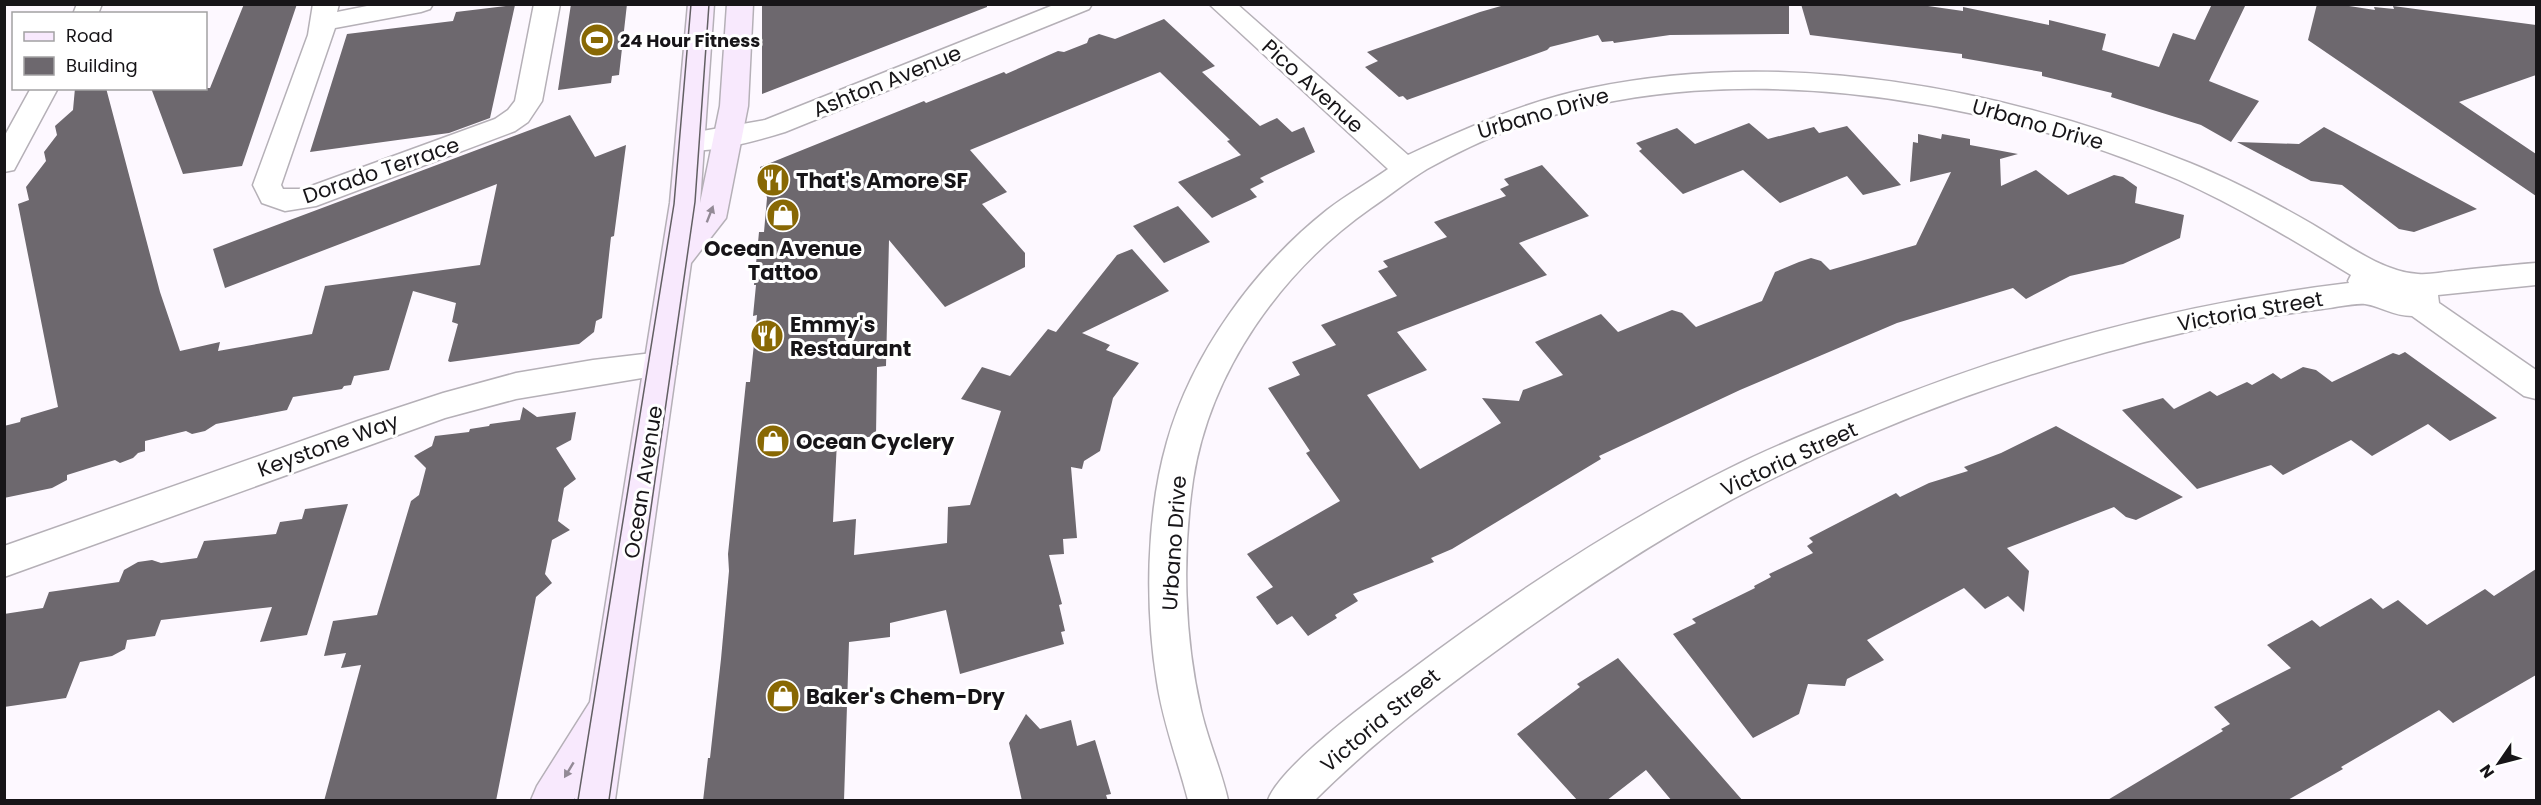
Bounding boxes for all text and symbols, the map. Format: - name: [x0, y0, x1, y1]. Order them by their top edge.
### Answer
- legend: [12, 12, 207, 90]
- sports icon: 24 Hour Fitness: [579, 22, 615, 58]
- text: Road: [66, 23, 113, 48]
- place label: 24 Hour Fitness: [620, 28, 760, 53]
- street label: Pico Avenue: [1256, 32, 1370, 140]
- street label: Ashton Avenue: [809, 38, 965, 124]
- text: Building: [66, 53, 138, 78]
- street label: Urbano Drive: [1474, 80, 1612, 146]
- street label: Urbano Drive: [1969, 91, 2107, 157]
- street label: Dorado Terrace: [299, 130, 463, 210]
- restaurant icon: That's Amore SF: [755, 162, 791, 198]
- place label: That's Amore SF: [796, 166, 968, 195]
- shop icon: Ocean Avenue Tattoo: [765, 197, 801, 233]
- one-way arrow: [705, 205, 715, 223]
- place label: Ocean Avenue Tattoo: [704, 234, 862, 287]
- street label: Victoria Street: [2175, 284, 2325, 338]
- place label: Emmy's Restaurant: [790, 310, 911, 363]
- restaurant icon: Emmy's Restaurant: [749, 318, 785, 354]
- street label: Ocean Avenue: [617, 403, 669, 561]
- street label: Keystone Way: [253, 406, 403, 484]
- street label: Victoria Street: [1716, 415, 1862, 503]
- shop icon: Ocean Cyclery: [755, 423, 791, 459]
- place label: Ocean Cyclery: [796, 427, 955, 456]
- street label: Urbano Drive: [1155, 474, 1193, 612]
- street label: Victoria Street: [1314, 661, 1446, 779]
- shop icon: Baker's Chem-Dry: [765, 678, 801, 714]
- place label: Baker's Chem-Dry: [806, 682, 1006, 711]
- north arrow: [2469, 733, 2529, 793]
- text: N: [2474, 760, 2500, 783]
- one-way arrow: [564, 762, 575, 778]

